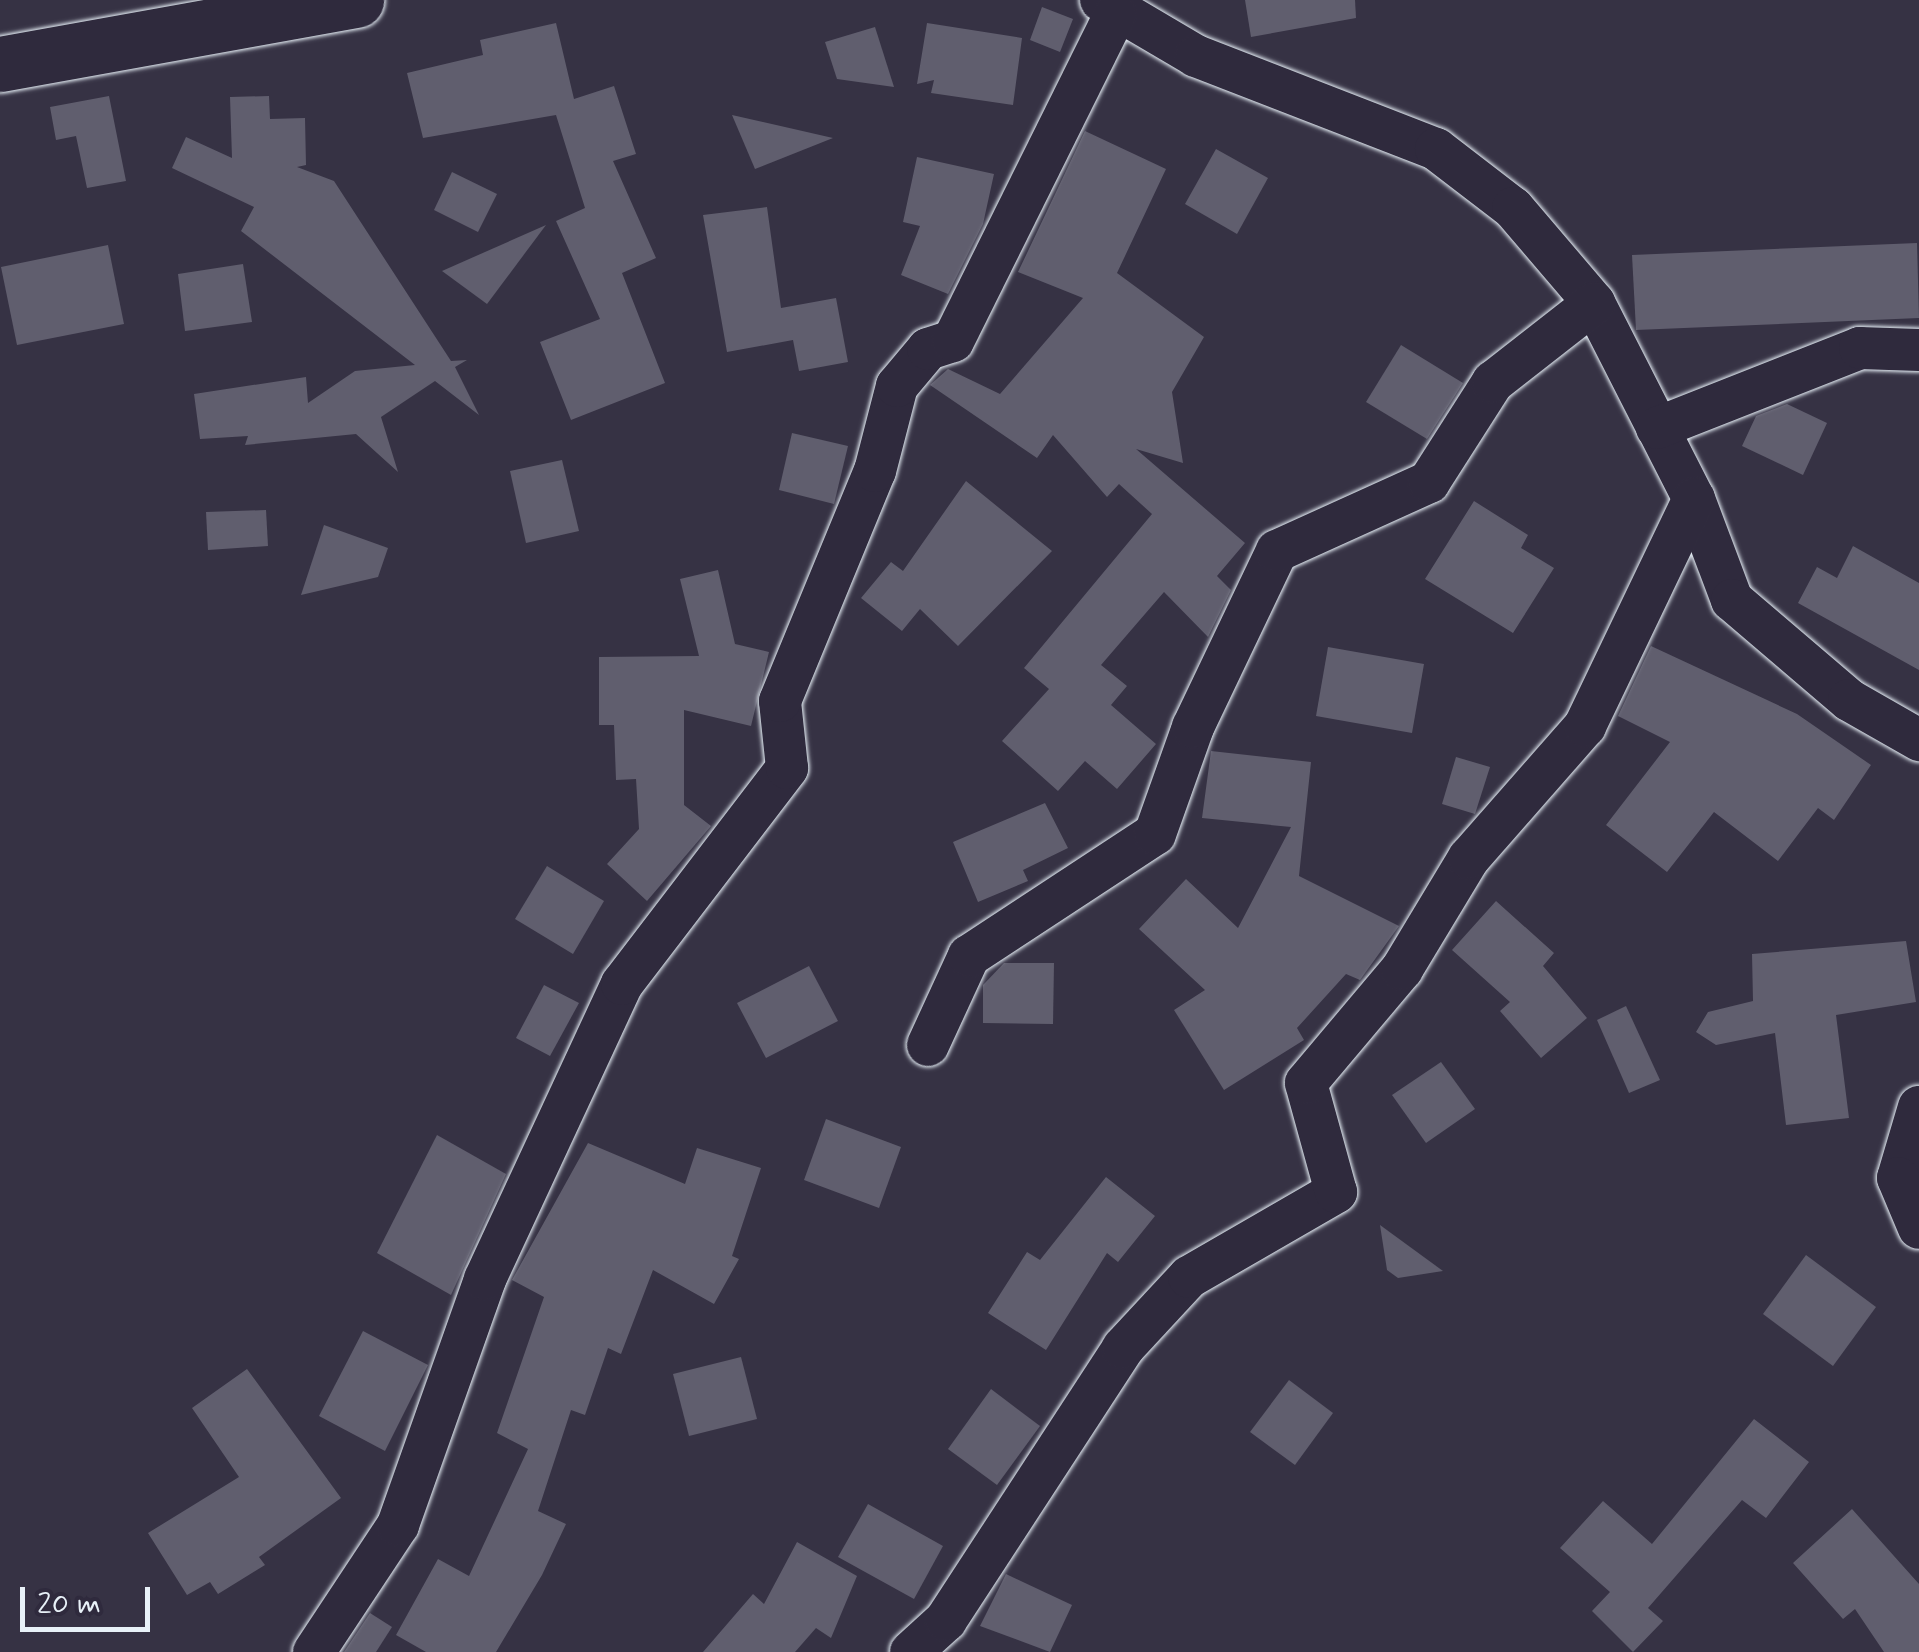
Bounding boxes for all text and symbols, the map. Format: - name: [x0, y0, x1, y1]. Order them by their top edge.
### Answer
- scale bar: [25, 1567, 155, 1629]
- text: 20 m: [37, 1585, 101, 1624]

